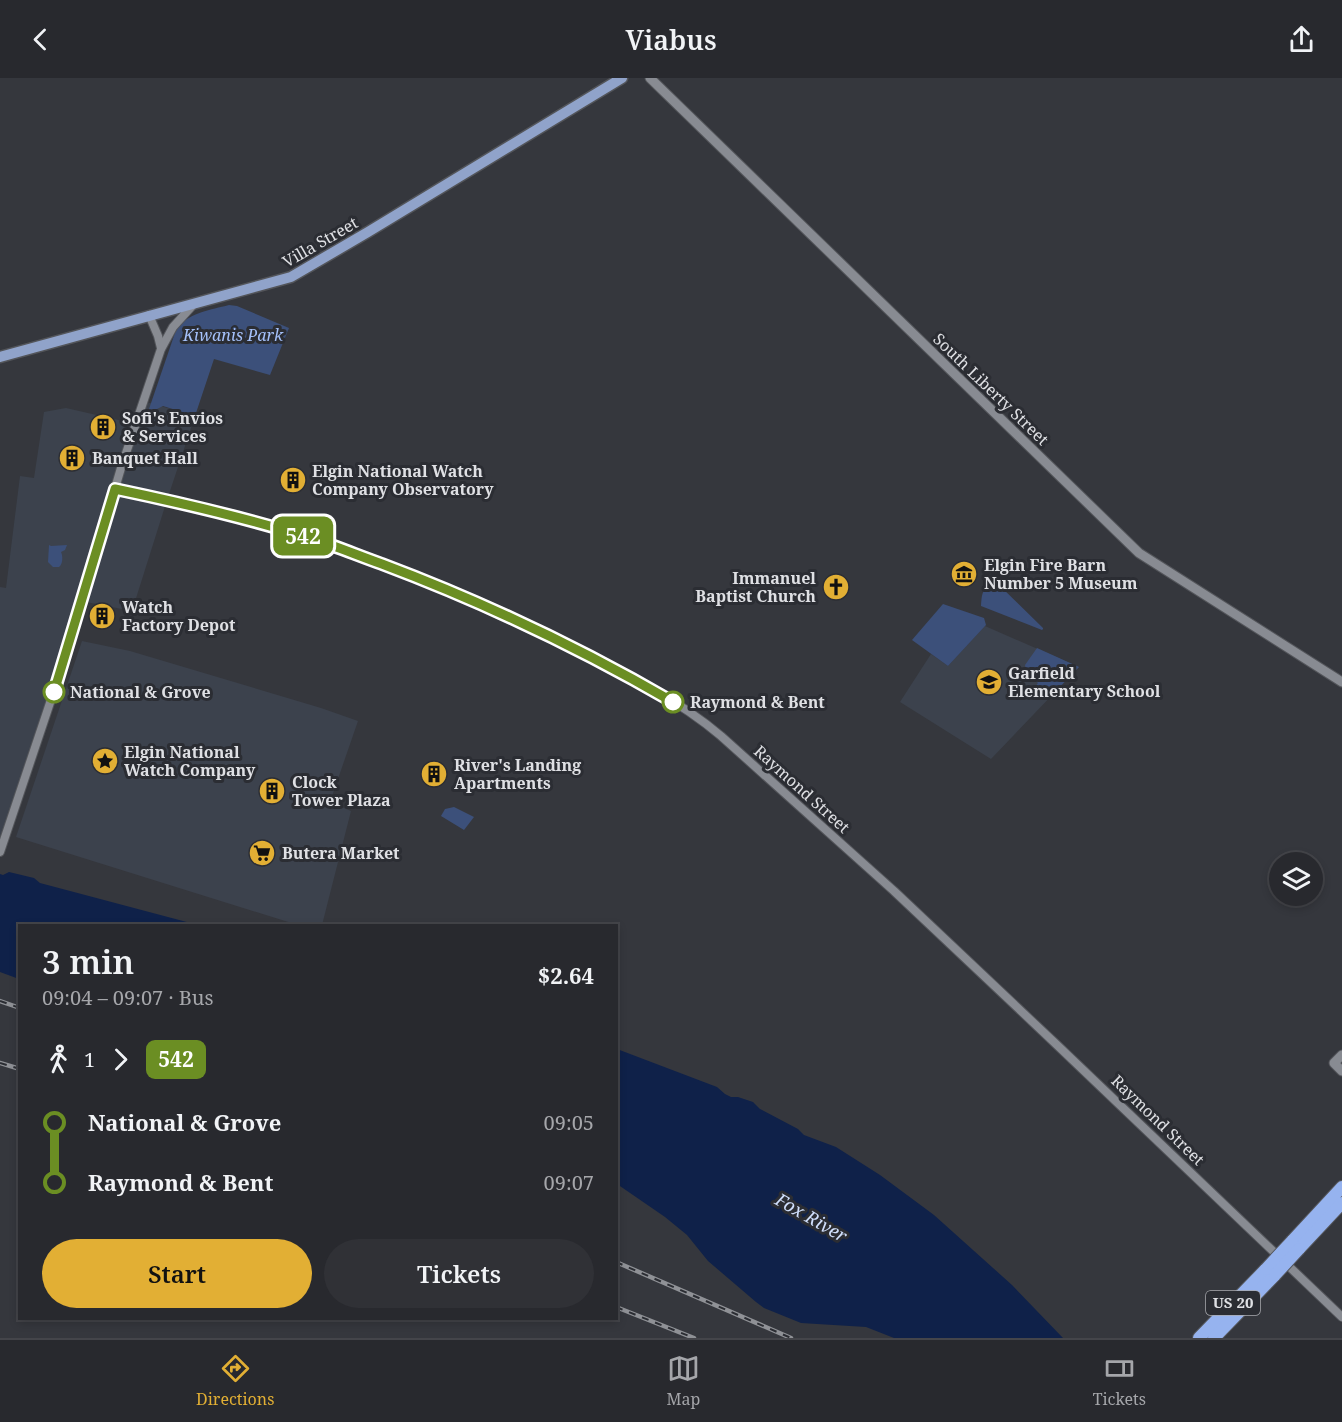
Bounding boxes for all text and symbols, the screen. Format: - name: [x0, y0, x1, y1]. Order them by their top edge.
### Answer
- text: Viabus: [625, 21, 717, 58]
- icon: back: [24, 23, 57, 56]
- icon: share: [1285, 23, 1318, 56]
- street label: Villa Street: [278, 211, 362, 272]
- park label: Kiwanis Park: [182, 324, 284, 346]
- street label: South Liberty Street: [929, 328, 1054, 450]
- place label: Sofi's Envios & Services: [122, 407, 223, 447]
- building icon: Sofi's Envios & Services: [88, 412, 118, 442]
- building icon: Banquet Hall: [57, 443, 87, 473]
- place label: Banquet Hall: [92, 447, 198, 469]
- place label: Elgin National Watch Company Observatory: [312, 460, 494, 500]
- building icon: Elgin National Watch Company Observatory: [278, 465, 308, 495]
- line badge: 542: [268, 516, 338, 556]
- text: 542: [285, 522, 321, 550]
- place label: Elgin Fire Barn Number 5 Museum: [984, 554, 1138, 594]
- museum icon: Elgin Fire Barn Number 5 Museum: [949, 559, 979, 589]
- place label: Immanuel Baptist Church: [695, 567, 816, 607]
- church icon: Immanuel Baptist Church: [821, 572, 851, 602]
- place label: Watch Factory Depot: [122, 596, 236, 636]
- building icon: Watch Factory Depot: [87, 601, 117, 631]
- place label: Garfield Elementary School: [1008, 662, 1161, 702]
- school or university icon: Garfield Elementary School: [974, 667, 1004, 697]
- marker: National & Grove: [43, 681, 65, 703]
- place label: National & Grove: [70, 681, 211, 703]
- marker: Raymond & Bent: [662, 691, 684, 713]
- place label: Raymond & Bent: [690, 691, 825, 713]
- street label: Raymond Street: [749, 740, 855, 838]
- place label: Elgin National Watch Company: [124, 741, 256, 781]
- place icon: Elgin National Watch Company: [90, 746, 120, 776]
- place label: River's Landing Apartments: [454, 754, 581, 794]
- building icon: River's Landing Apartments: [419, 759, 449, 789]
- place label: Clock Tower Plaza: [292, 771, 391, 811]
- building icon: Clock Tower Plaza: [257, 776, 287, 806]
- supermarket icon: Butera Market: [247, 838, 277, 868]
- place label: Butera Market: [282, 842, 400, 864]
- map controls: [1269, 852, 1323, 906]
- button: layers: [1269, 852, 1323, 906]
- text: 3 min: [42, 939, 134, 984]
- text: $2.64: [538, 960, 594, 990]
- text: 09:04 – 09:07 · Bus: [42, 984, 213, 1011]
- icon: walk: [42, 1043, 75, 1076]
- icon: forward: [104, 1043, 137, 1076]
- text: 542: [158, 1045, 194, 1073]
- text: 1: [84, 1046, 95, 1073]
- street label: Raymond Street: [1107, 1070, 1210, 1170]
- text: National & Grove: [88, 1107, 281, 1137]
- text: 09:05: [544, 1109, 594, 1136]
- text: Raymond & Bent: [88, 1167, 273, 1197]
- text: 09:07: [544, 1169, 594, 1196]
- water label: Fox River: [770, 1186, 852, 1248]
- button: Start: [42, 1239, 312, 1308]
- button: Tickets: [324, 1239, 594, 1308]
- road number: US 20: [1206, 1291, 1260, 1315]
- tab: Directions: [196, 1352, 274, 1410]
- tab: Map: [667, 1352, 700, 1410]
- tab: Tickets: [1093, 1352, 1146, 1410]

